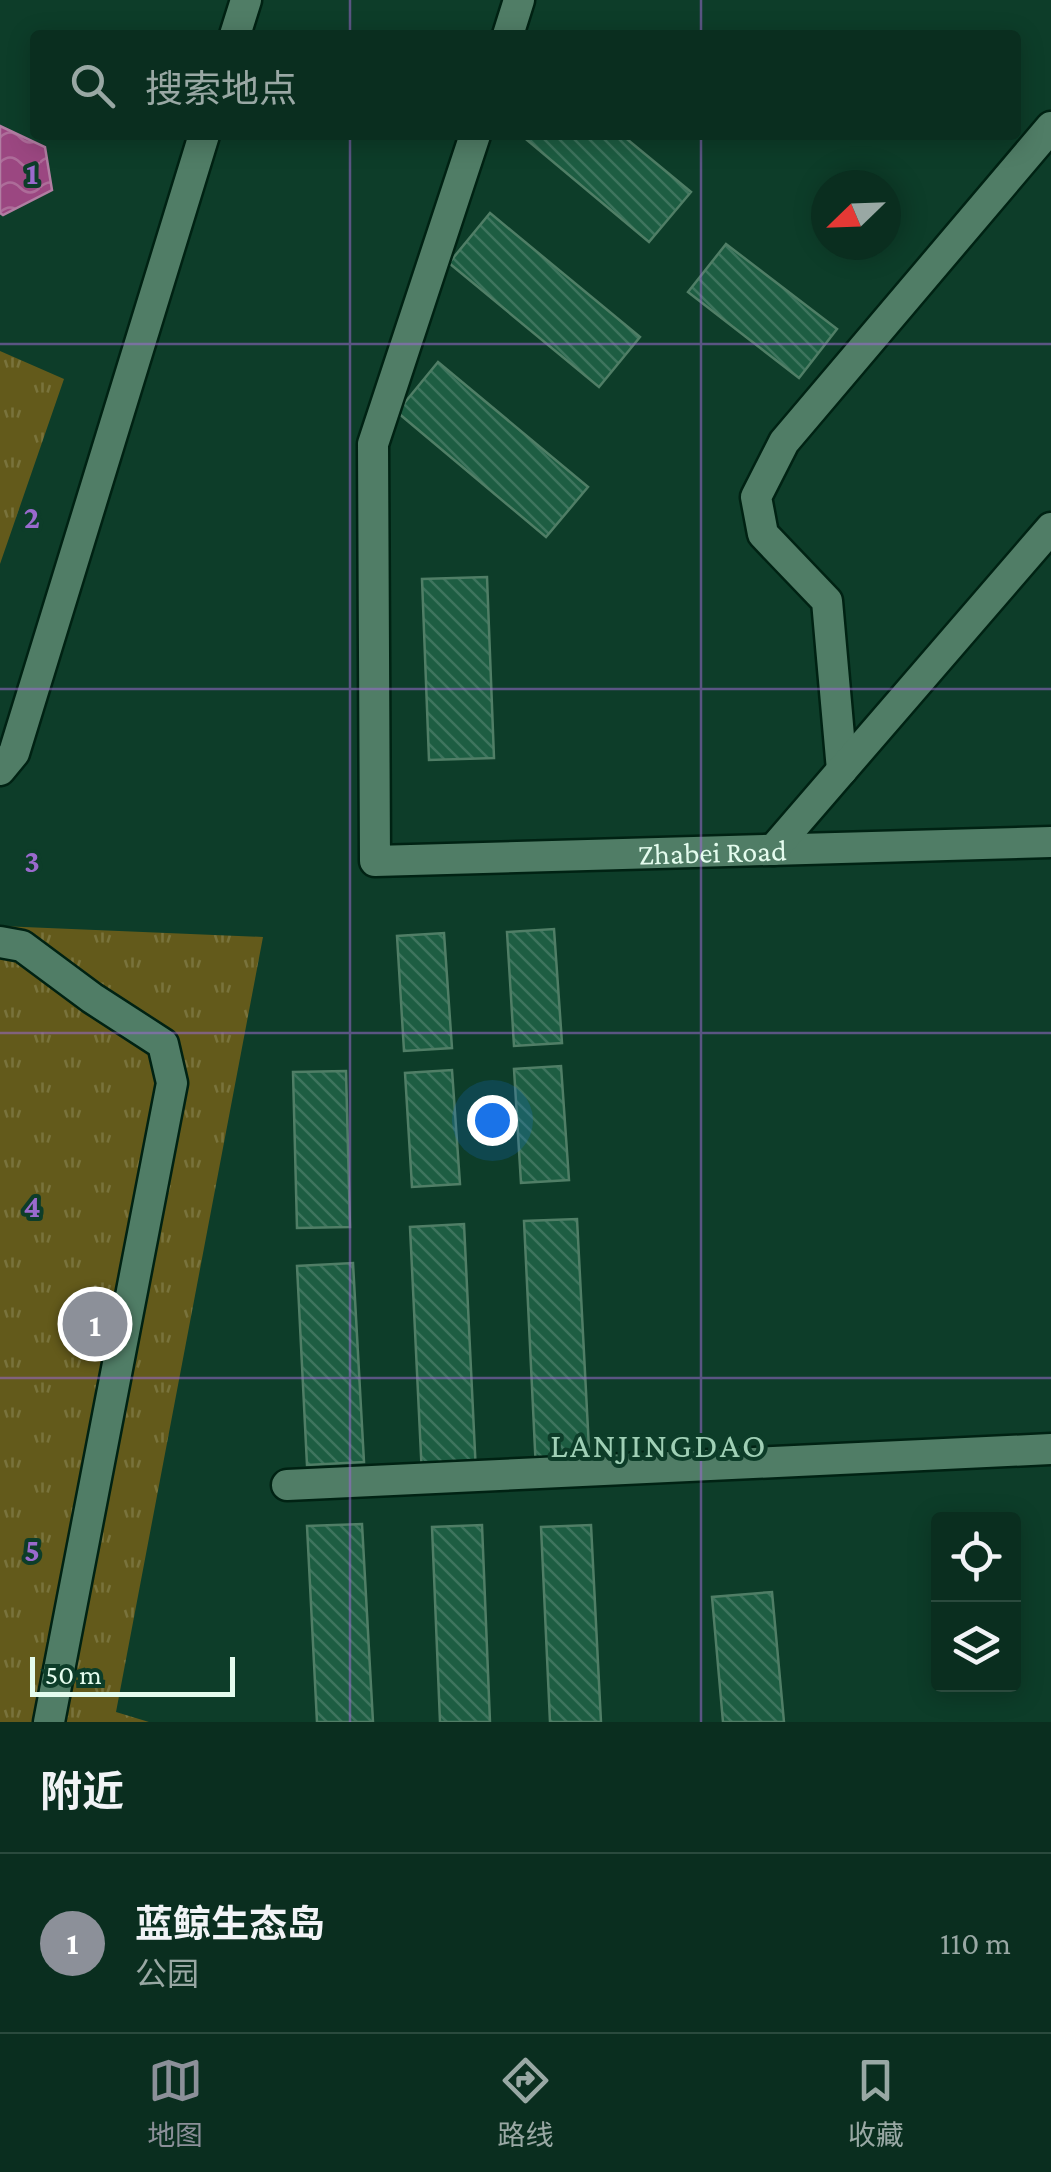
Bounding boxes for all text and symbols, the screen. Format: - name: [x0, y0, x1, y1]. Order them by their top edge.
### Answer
- search box: [30, 30, 1021, 140]
- icon: search: [65, 58, 120, 113]
- text: 搜索地点: [145, 68, 297, 110]
- text: 1: [26, 155, 38, 191]
- north arrow: [811, 170, 901, 260]
- text: 2: [24, 499, 40, 535]
- street label: Zhabei Road: [638, 833, 787, 870]
- text: 3: [24, 843, 40, 879]
- your location: [467, 1095, 518, 1146]
- text: 4: [23, 1188, 41, 1224]
- pin: 1: [62, 1286, 128, 1362]
- district label: LANJINGDAO: [550, 1426, 768, 1465]
- map controls: [931, 1512, 1021, 1692]
- button: locate: [931, 1512, 1021, 1602]
- text: 5: [24, 1532, 40, 1568]
- button: layers: [931, 1602, 1021, 1692]
- scale bar: [30, 1652, 235, 1696]
- text: 50 m: [45, 1659, 102, 1690]
- text: 附近: [40, 1768, 124, 1815]
- text: 蓝鲸生态岛: [135, 1903, 325, 1945]
- text: 1: [67, 1925, 78, 1961]
- text: 110 m: [940, 1925, 1011, 1961]
- text: 公园: [135, 1956, 199, 1992]
- tab: 地图: [147, 2053, 203, 2153]
- tab: 路线: [497, 2053, 554, 2153]
- tab: 收藏: [848, 2053, 904, 2153]

